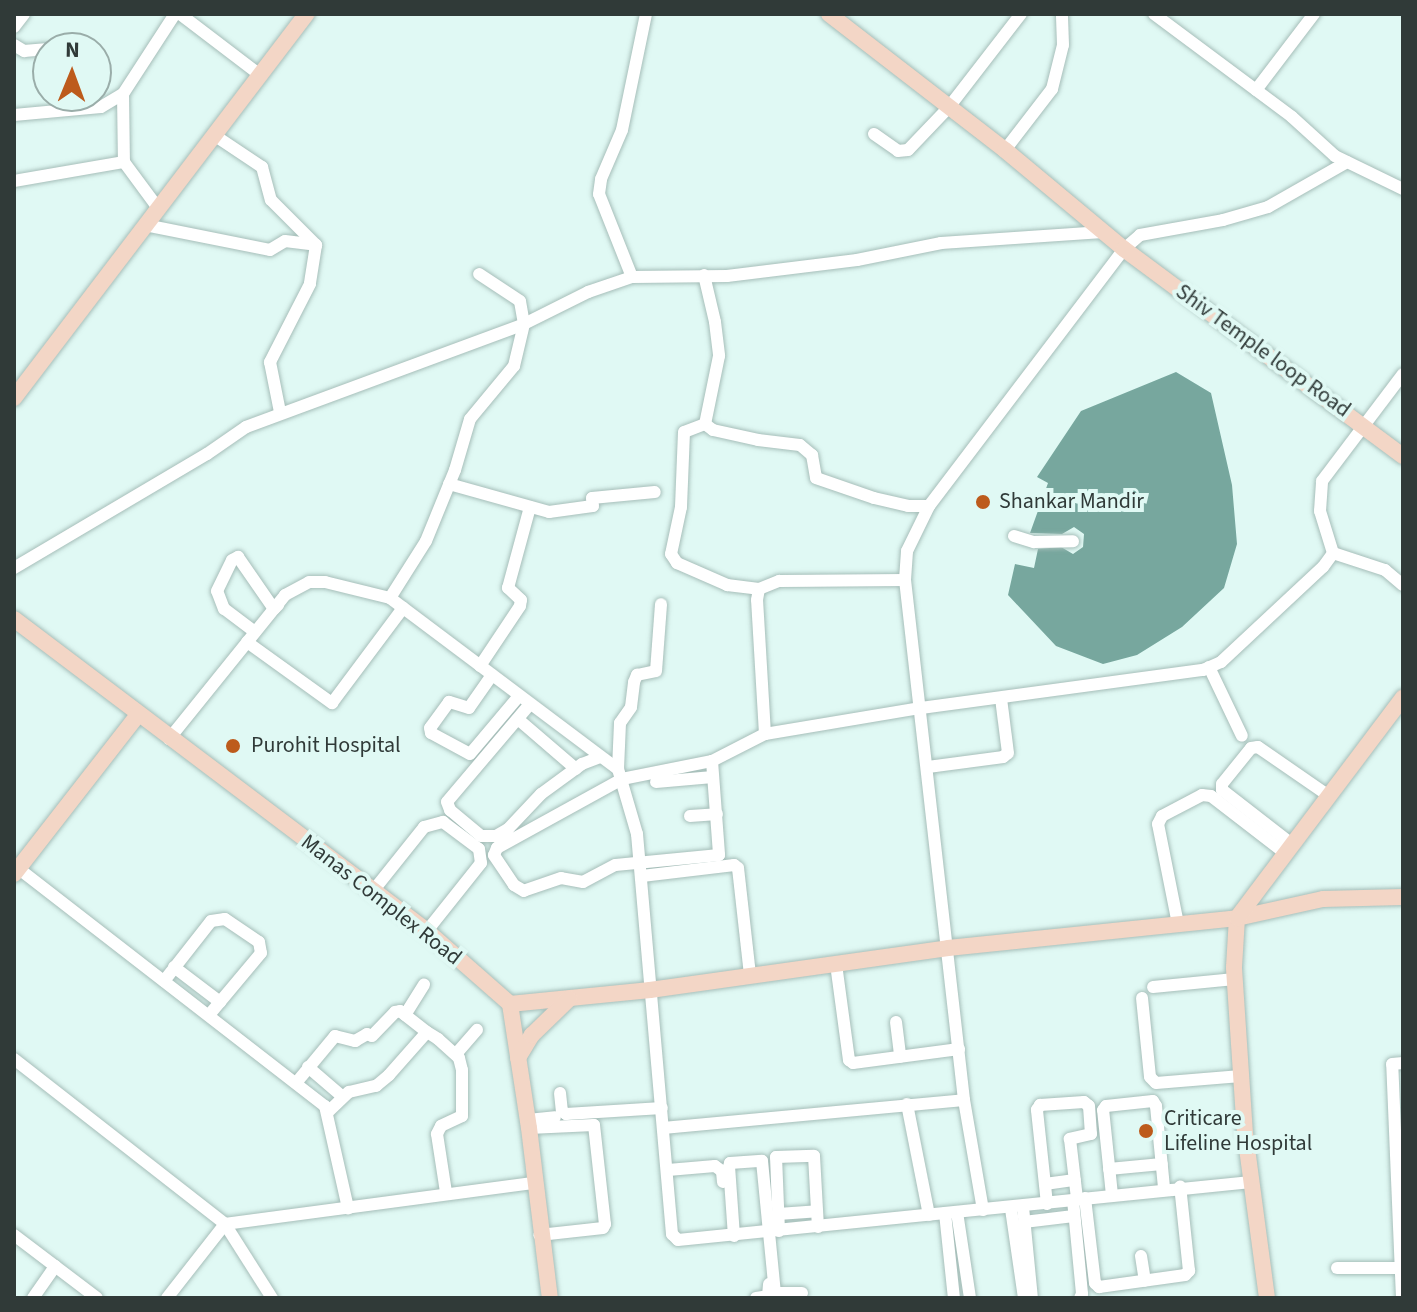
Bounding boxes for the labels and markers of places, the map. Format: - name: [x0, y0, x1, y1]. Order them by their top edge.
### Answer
- place label: Shankar Mandir: [999, 489, 1144, 515]
- marker: Shankar Mandir: [974, 493, 992, 511]
- place label: Purohit Hospital: [251, 733, 401, 759]
- marker: Purohit Hospital: [222, 735, 244, 757]
- place label: Criticare Lifeline Hospital: [1164, 1105, 1312, 1156]
- marker: Criticare Lifeline Hospital: [1135, 1120, 1157, 1142]

